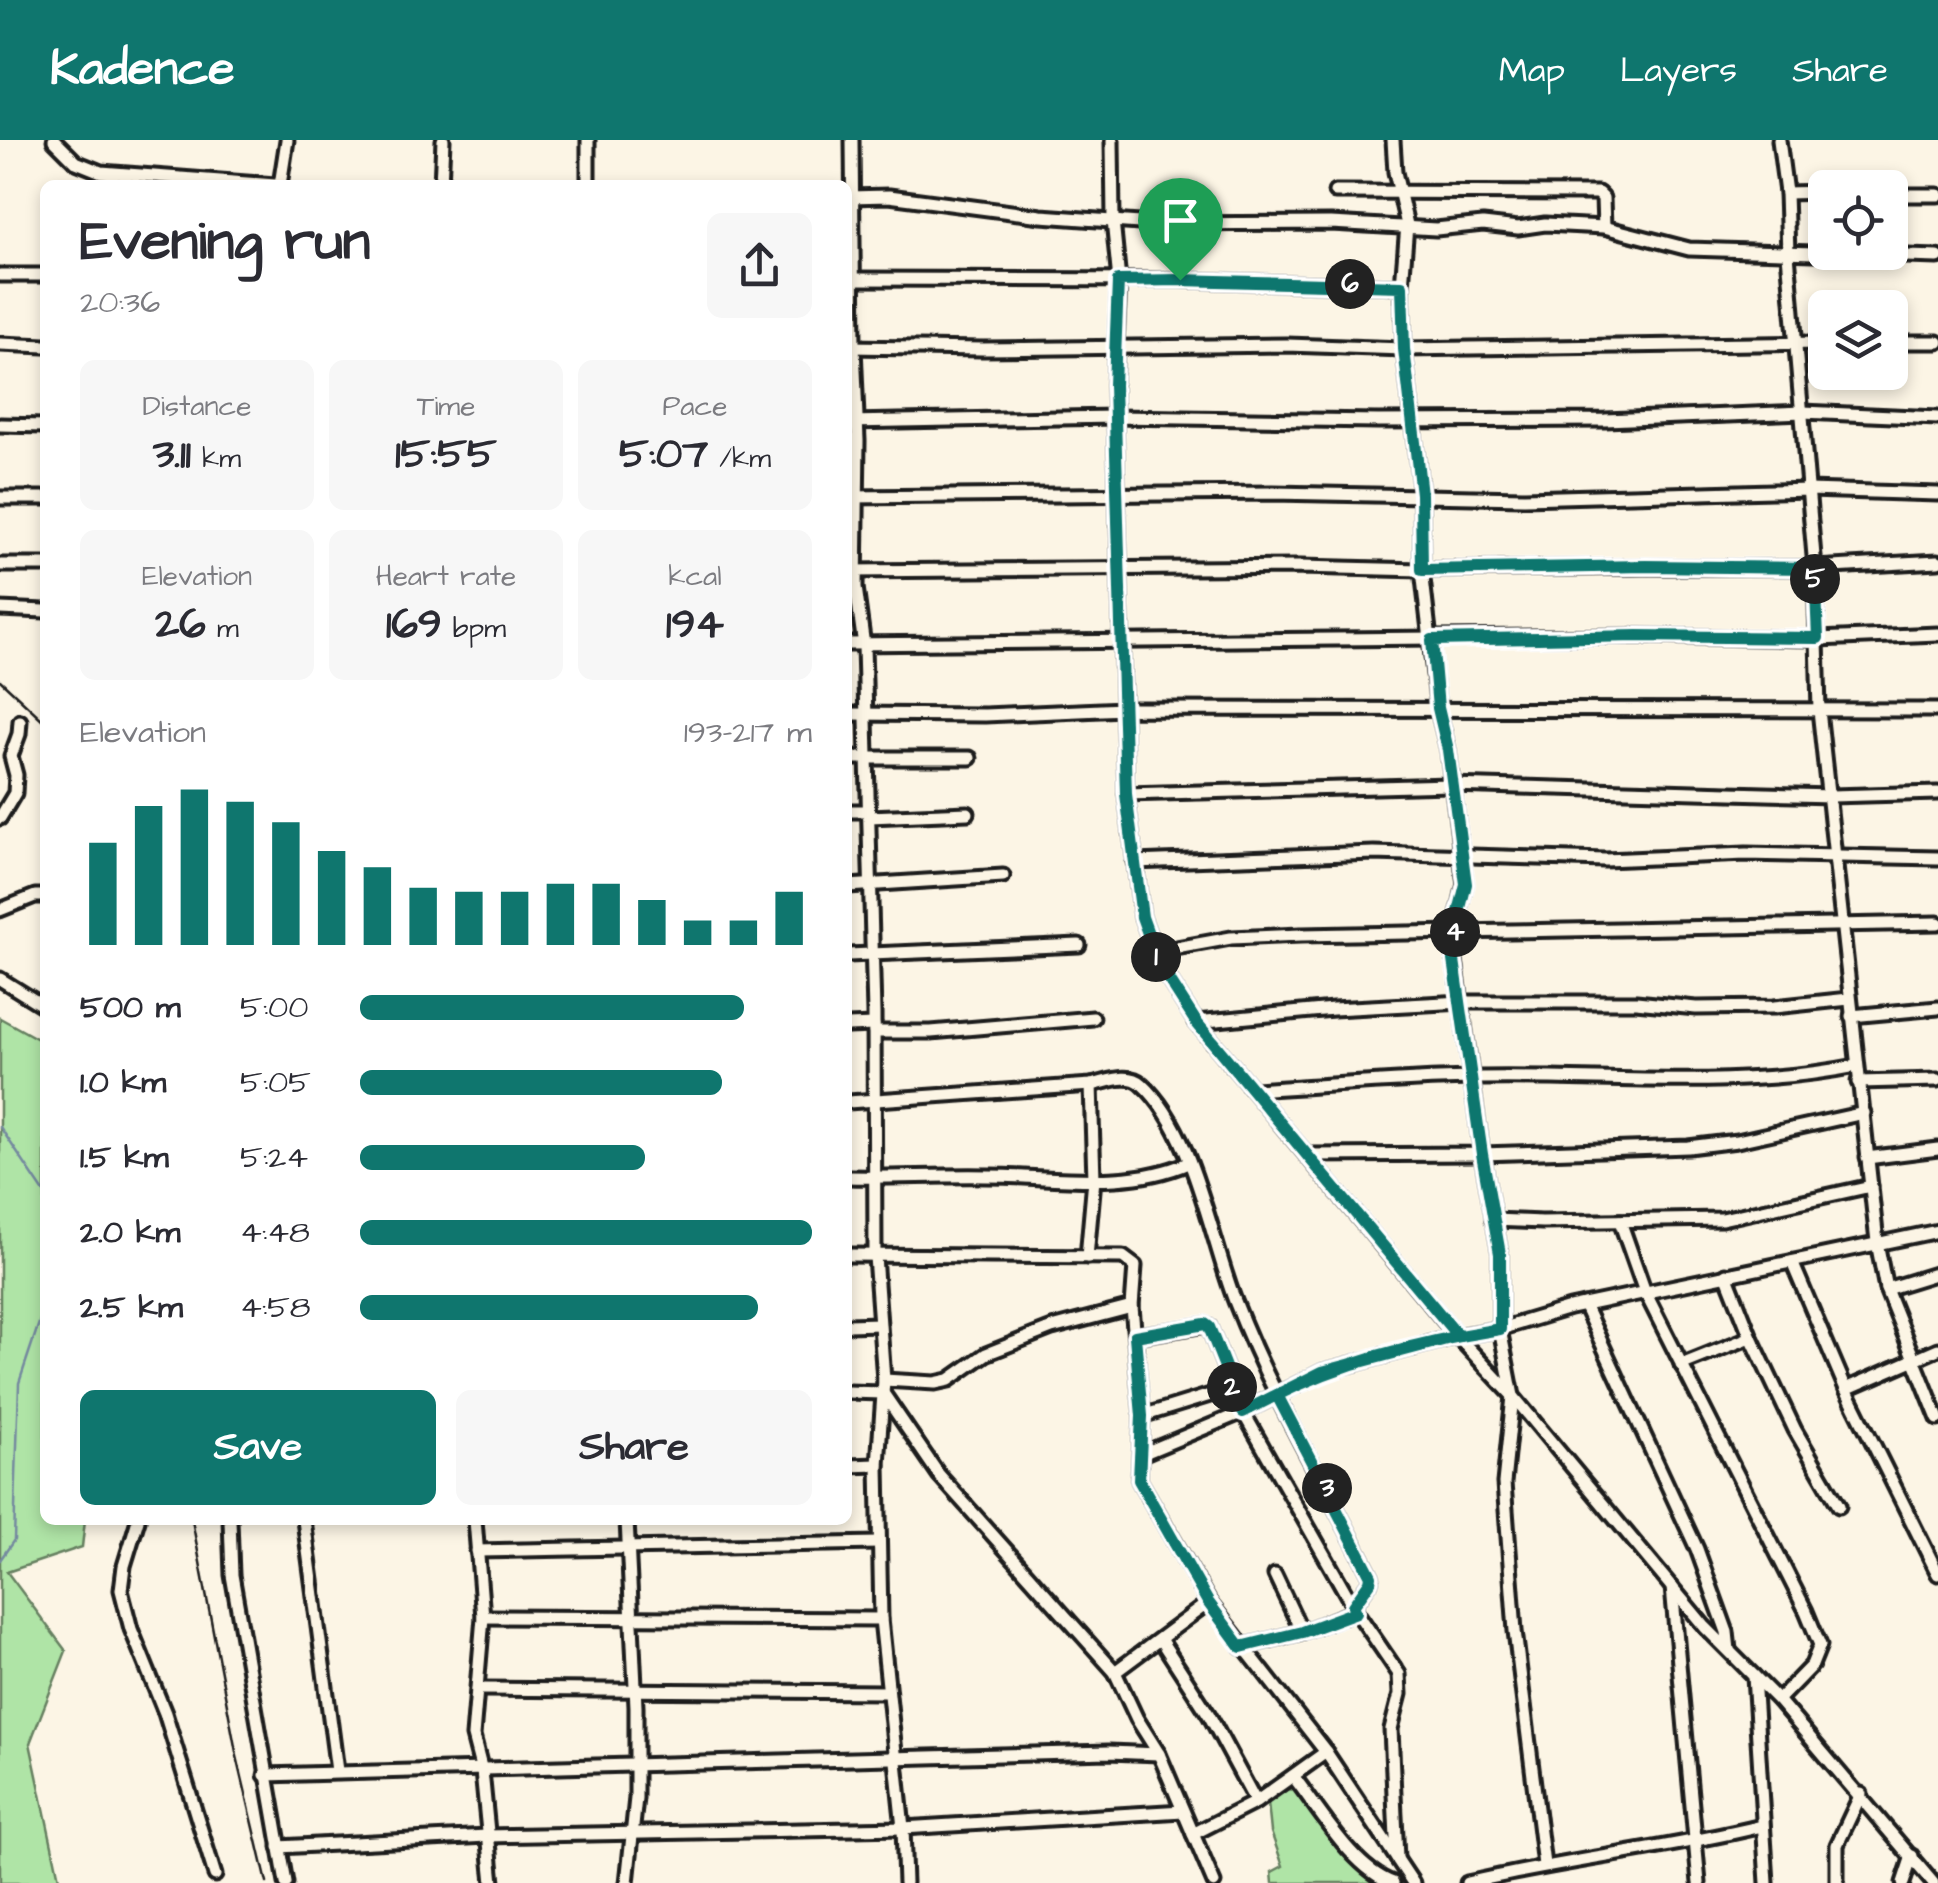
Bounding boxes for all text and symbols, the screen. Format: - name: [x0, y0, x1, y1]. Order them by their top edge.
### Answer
- text: Kadence: [50, 37, 234, 103]
- text: Map: [1499, 46, 1565, 95]
- text: Layers: [1620, 46, 1737, 95]
- text: Share: [1792, 46, 1888, 95]
- map controls: [1808, 170, 1908, 390]
- button: locate: [1808, 170, 1908, 270]
- pin: [1138, 178, 1223, 281]
- icon: arrive: [1153, 193, 1208, 248]
- text: Evening run: [80, 204, 370, 280]
- button: share: [707, 213, 812, 318]
- pin: 6: [1325, 259, 1375, 309]
- text: 6: [1341, 264, 1359, 303]
- text: 20:36: [80, 280, 160, 325]
- button: layers: [1808, 290, 1908, 390]
- text: Distance: [143, 387, 251, 426]
- text: Time: [417, 387, 475, 426]
- text: Pace: [663, 387, 727, 426]
- text: 3.11: [153, 426, 191, 484]
- text: 15:55: [395, 426, 497, 484]
- text: 5:07: [619, 426, 708, 484]
- text: km: [191, 439, 241, 478]
- text: /km: [708, 439, 771, 478]
- pin: 5: [1790, 554, 1840, 604]
- text: Elevation: [142, 557, 252, 596]
- text: Heart rate: [376, 557, 516, 596]
- text: kcal: [668, 557, 722, 596]
- text: 5: [1805, 559, 1825, 598]
- text: 26: [155, 596, 206, 654]
- text: 169: [386, 596, 442, 654]
- text: 194: [666, 596, 724, 654]
- text: m: [206, 609, 239, 648]
- text: bpm: [442, 609, 506, 648]
- text: Elevation: [80, 710, 206, 755]
- text: 193–217 m: [684, 710, 812, 755]
- pin: 4: [1430, 907, 1480, 957]
- text: 4: [1445, 912, 1465, 951]
- pin: 1: [1131, 932, 1181, 982]
- text: 1: [1154, 937, 1158, 976]
- text: 500 m: [80, 985, 181, 1030]
- text: 5:00: [240, 985, 308, 1030]
- text: 1.0 km: [80, 1060, 166, 1105]
- text: 5:05: [240, 1060, 311, 1105]
- text: 1.5 km: [80, 1135, 169, 1180]
- text: 5:24: [240, 1135, 308, 1180]
- text: 2.0 km: [80, 1210, 180, 1255]
- text: 4:48: [240, 1210, 310, 1255]
- text: 2.5 km: [80, 1285, 183, 1330]
- text: 4:58: [240, 1285, 311, 1330]
- pin: 2: [1207, 1362, 1257, 1412]
- text: 2: [1224, 1367, 1240, 1406]
- button: Save: [80, 1390, 436, 1505]
- button: Share: [456, 1390, 812, 1505]
- pin: 3: [1302, 1463, 1352, 1513]
- text: 3: [1320, 1468, 1334, 1507]

